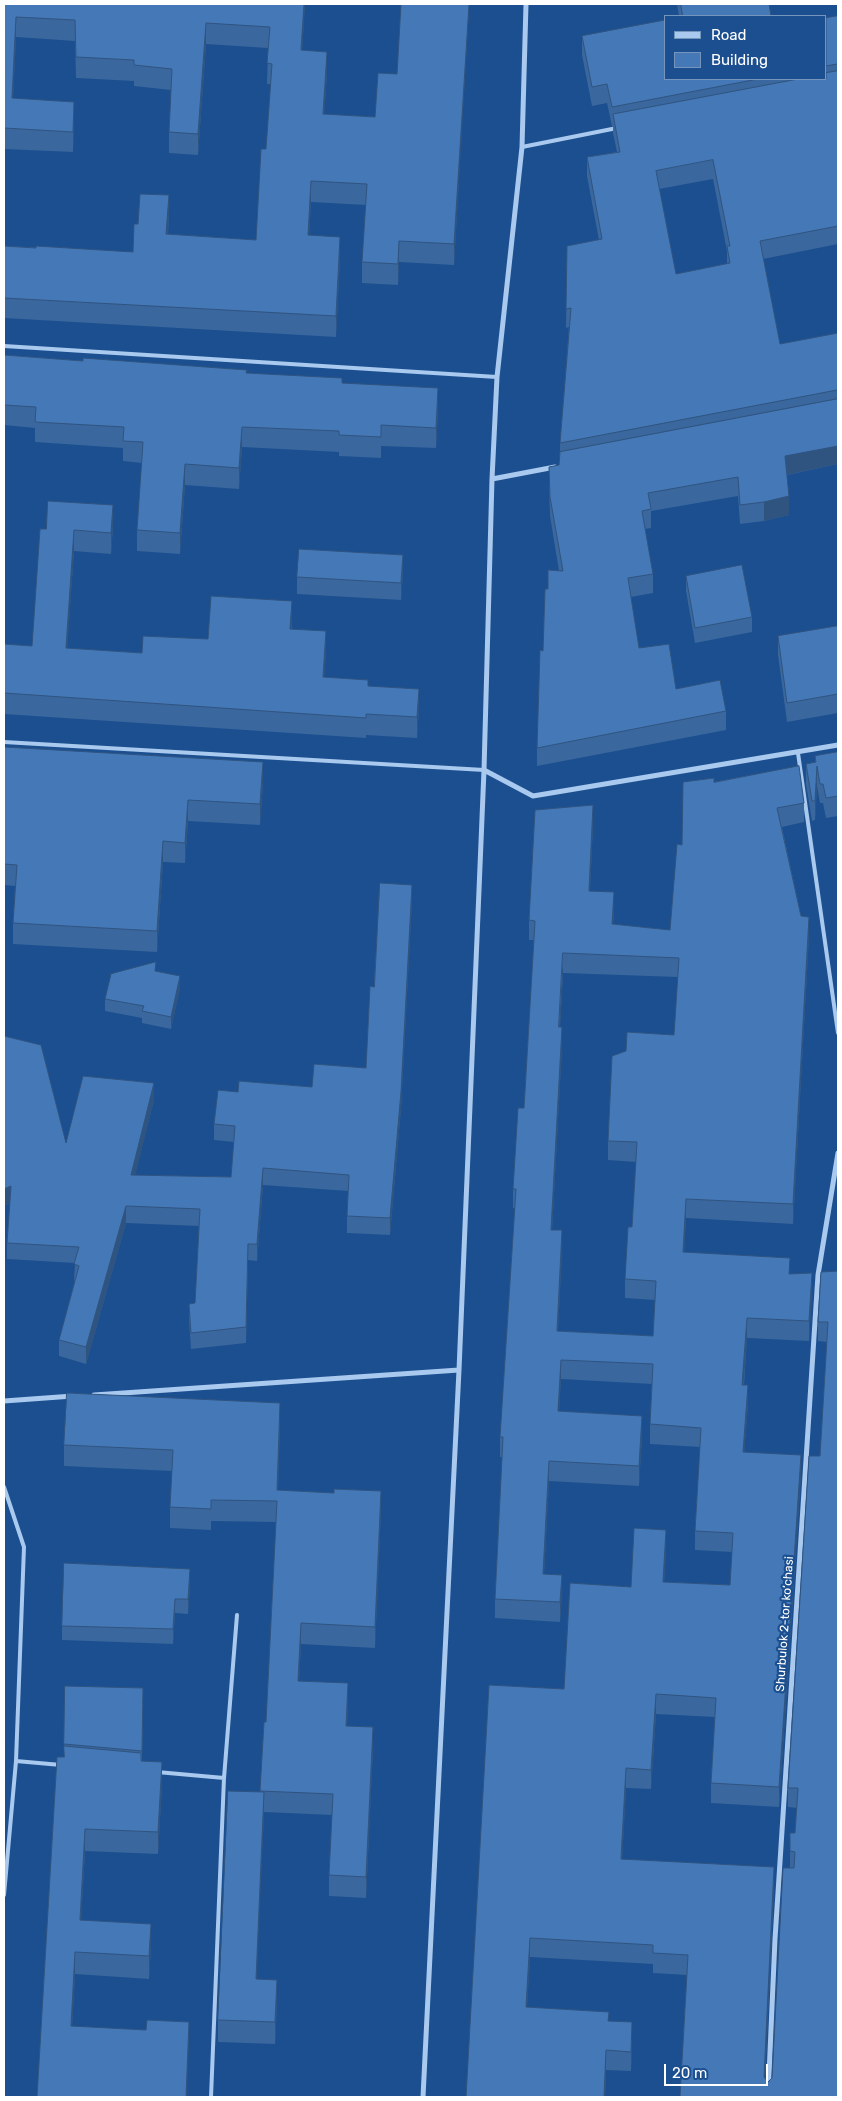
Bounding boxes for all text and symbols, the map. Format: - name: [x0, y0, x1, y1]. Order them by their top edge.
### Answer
- legend: [664, 15, 827, 80]
- text: Road: [711, 26, 747, 44]
- text: Building: [711, 51, 768, 69]
- street label: Shurbulok 2-tor ko‘chasi: [773, 1556, 797, 1692]
- scale bar: [667, 2054, 771, 2086]
- text: 20 m: [672, 2064, 707, 2082]

